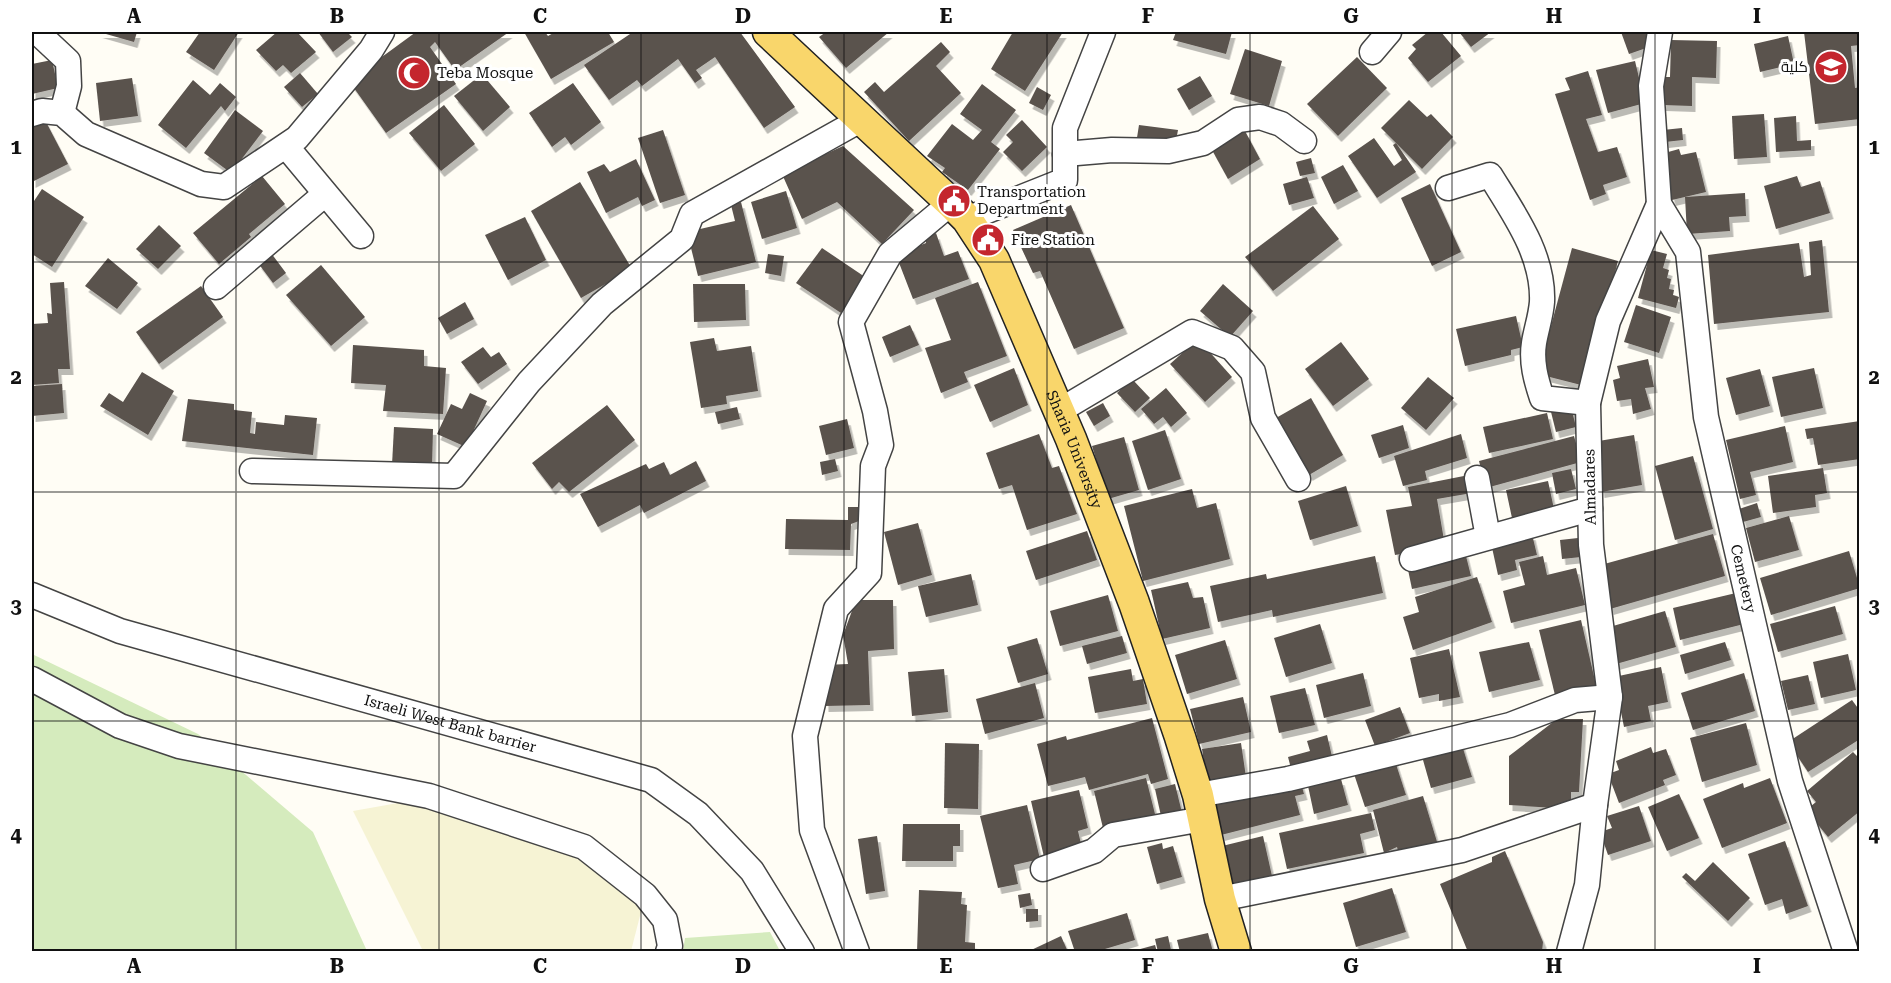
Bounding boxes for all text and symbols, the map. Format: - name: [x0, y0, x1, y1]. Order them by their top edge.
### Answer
- text: A: [127, 4, 142, 28]
- text: B: [330, 4, 344, 28]
- text: C: [533, 4, 547, 28]
- text: D: [735, 4, 751, 28]
- text: E: [940, 4, 953, 28]
- text: F: [1142, 4, 1154, 28]
- text: G: [1343, 4, 1359, 28]
- text: H: [1546, 4, 1562, 28]
- text: I: [1753, 4, 1761, 28]
- school or university icon: كلية: [1813, 49, 1849, 85]
- mosque icon: Teba Mosque: [396, 55, 432, 91]
- place label: كلية: [1781, 58, 1808, 76]
- place label: Teba Mosque: [437, 64, 533, 82]
- text: 1: [10, 135, 22, 159]
- text: 1: [1868, 135, 1880, 159]
- public building icon: Transportation Department: [936, 183, 972, 219]
- place label: Transportation Department: [977, 183, 1086, 218]
- public building icon: Fire Station: [970, 222, 1006, 258]
- place label: Fire Station: [1011, 231, 1095, 249]
- text: 2: [10, 365, 22, 389]
- text: 2: [1868, 365, 1880, 389]
- street label: Sharia University: [1042, 388, 1106, 511]
- street label: Almadares: [1580, 449, 1600, 525]
- street label: Cemetery: [1727, 543, 1760, 615]
- text: 3: [10, 594, 22, 618]
- text: 3: [1868, 594, 1880, 618]
- street label: Israeli West Bank barrier: [362, 691, 538, 756]
- text: 4: [10, 823, 22, 847]
- text: 4: [1868, 823, 1880, 847]
- text: A: [127, 954, 142, 978]
- text: B: [330, 954, 344, 978]
- text: C: [533, 954, 547, 978]
- text: D: [735, 954, 751, 978]
- text: E: [940, 954, 953, 978]
- text: F: [1142, 954, 1154, 978]
- text: G: [1343, 954, 1359, 978]
- text: H: [1546, 954, 1562, 978]
- text: I: [1753, 954, 1761, 978]

